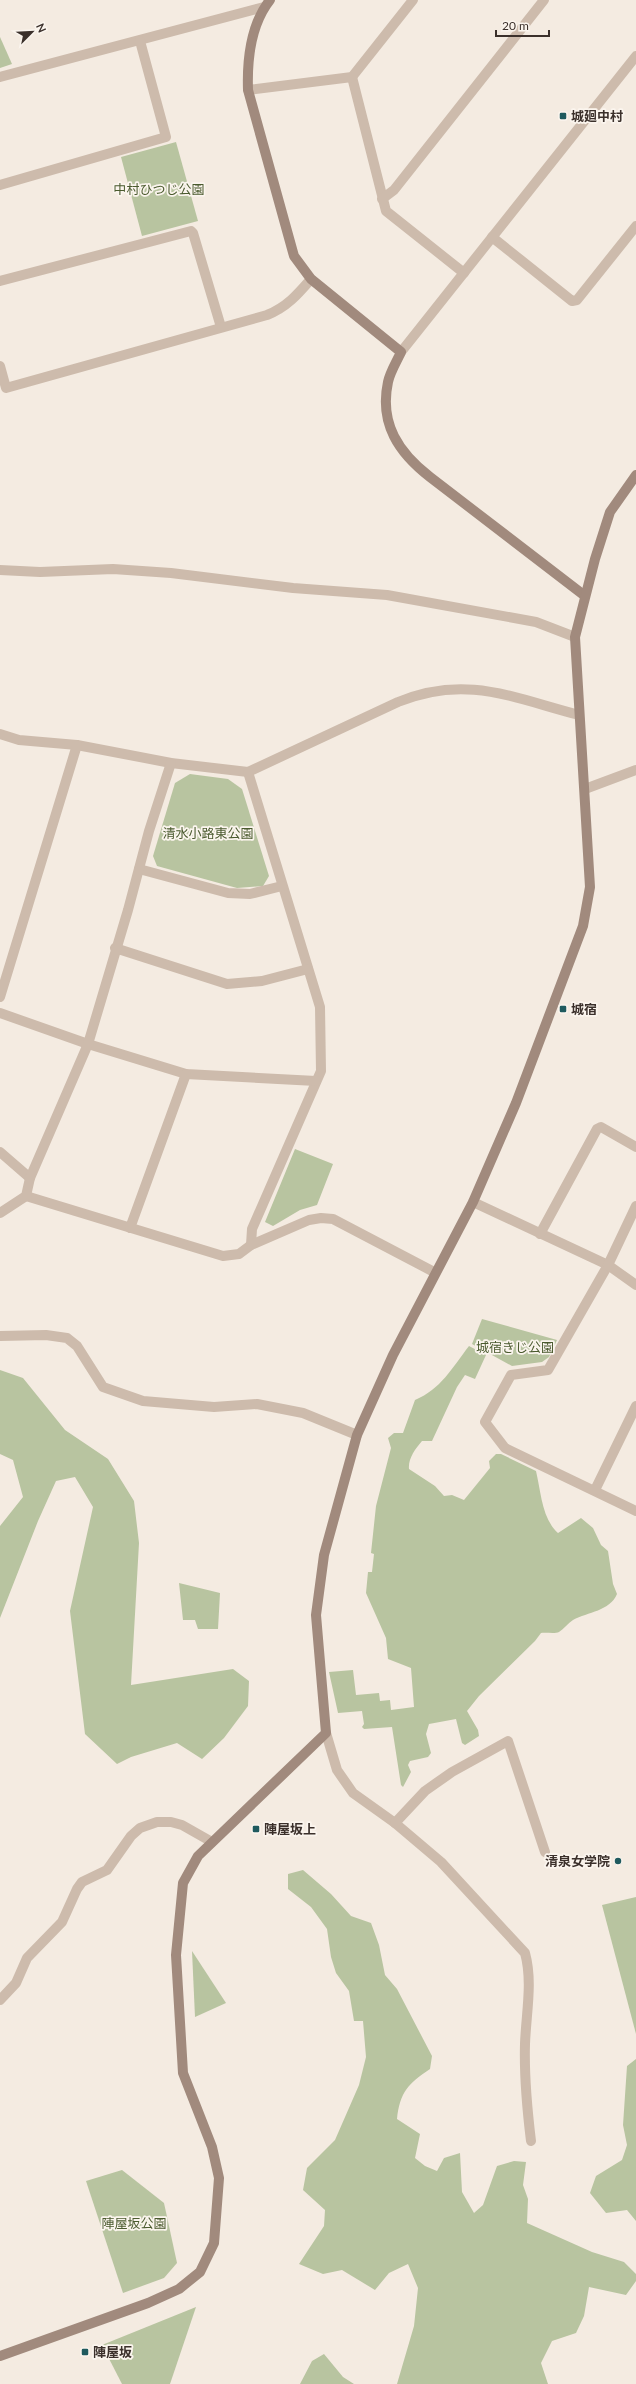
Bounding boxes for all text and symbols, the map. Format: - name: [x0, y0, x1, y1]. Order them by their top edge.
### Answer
- north arrow: [12, 12, 52, 52]
- scale bar: [496, 12, 549, 38]
- text: 20 m: [502, 18, 529, 33]
- text: N: [34, 21, 49, 34]
- place label: 城廻中村: [571, 108, 623, 124]
- marker: 城廻中村: [558, 111, 568, 121]
- park label: 中村ひつじ公園: [113, 181, 205, 197]
- park label: 清水小路東公園: [162, 825, 254, 841]
- place label: 城宿: [571, 1001, 597, 1017]
- marker: 城宿: [558, 1004, 568, 1014]
- park label: 城宿きじ公園: [476, 1339, 554, 1355]
- place label: 陣屋坂上: [264, 1821, 316, 1837]
- marker: 陣屋坂上: [251, 1824, 261, 1834]
- place label: 清泉女学院: [545, 1853, 610, 1869]
- marker: 清泉女学院: [613, 1856, 623, 1866]
- park label: 陣屋坂公園: [101, 2215, 167, 2231]
- place label: 陣屋坂: [93, 2344, 132, 2360]
- marker: 陣屋坂: [80, 2347, 90, 2357]

